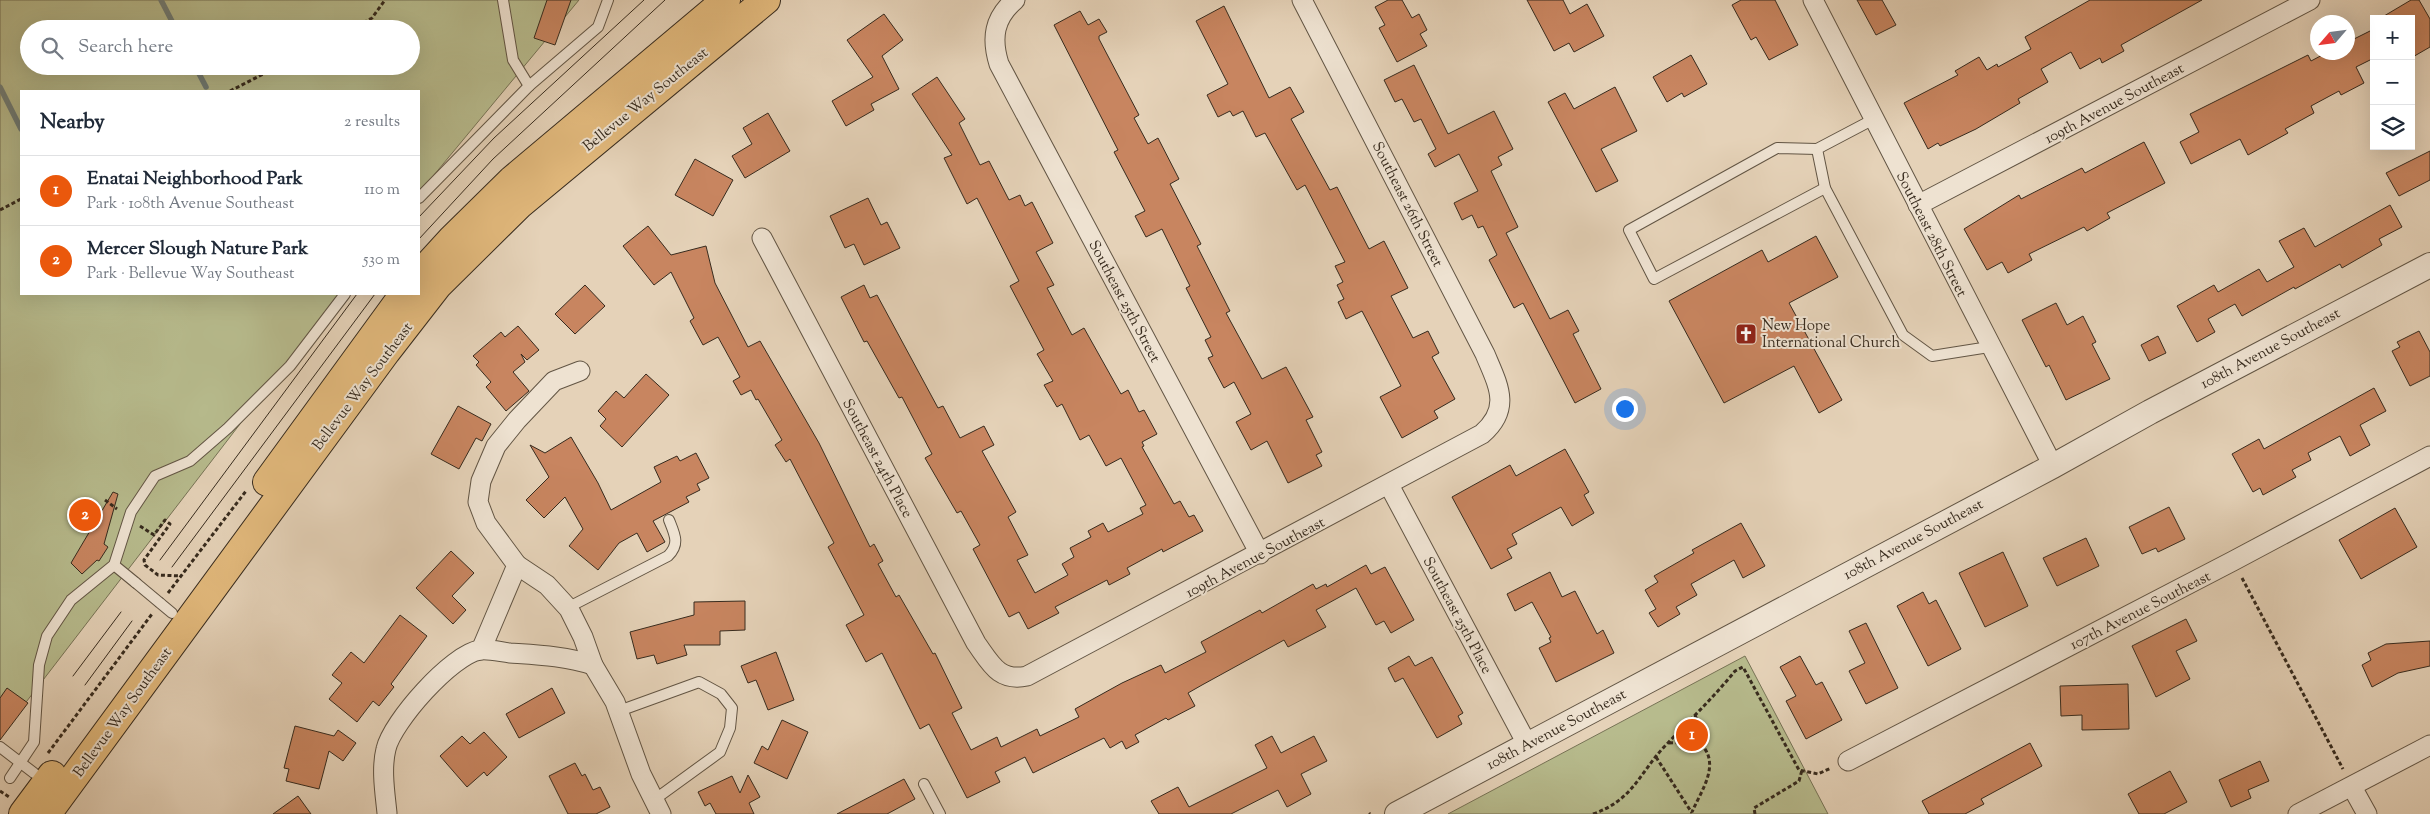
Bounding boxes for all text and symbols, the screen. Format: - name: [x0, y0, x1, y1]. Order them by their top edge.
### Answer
- north arrow: [2310, 15, 2355, 60]
- map controls: [2370, 15, 2415, 150]
- button: +: [2370, 15, 2415, 60]
- search box: [20, 20, 420, 75]
- icon: search: [38, 34, 66, 62]
- text: Search here: [78, 34, 173, 61]
- street label: Bellevue Way Southeast: [579, 43, 713, 157]
- street label: 109th Avenue Southeast: [2041, 59, 2188, 150]
- button: −: [2370, 60, 2415, 105]
- button: layers: [2370, 105, 2415, 150]
- text: Nearby: [40, 108, 105, 138]
- text: 2 results: [344, 111, 400, 134]
- street label: Southeast 26th Street: [1366, 138, 1447, 271]
- text: Enatai Neighborhood Park: [87, 166, 303, 193]
- street label: Southeast 28th Street: [1890, 168, 1971, 301]
- text: 1: [53, 179, 59, 202]
- text: 110 m: [364, 179, 400, 202]
- text: Park · 108th Avenue Southeast: [87, 193, 294, 216]
- text: Mercer Slough Nature Park: [87, 236, 308, 263]
- street label: Southeast 25th Street: [1083, 237, 1165, 367]
- text: 2: [52, 249, 60, 272]
- text: 530 m: [363, 249, 400, 272]
- text: Park · Bellevue Way Southeast: [87, 263, 295, 286]
- street label: 108th Avenue Southeast: [2197, 304, 2344, 395]
- place label: New Hope International Church: [1762, 316, 1900, 354]
- street label: Bellevue Way Southeast: [308, 318, 418, 455]
- church icon: New Hope International Church: [1734, 322, 1758, 346]
- street label: Southeast 24th Place: [836, 395, 917, 522]
- your location: [1612, 396, 1638, 422]
- street label: 108th Avenue Southeast: [1840, 495, 1987, 586]
- pin: 2: [69, 496, 101, 534]
- street label: 109th Avenue Southeast: [1182, 513, 1329, 604]
- street label: Southeast 25th Place: [1417, 553, 1496, 678]
- street label: 107th Avenue Southeast: [2067, 567, 2215, 656]
- street label: Bellevue Way Southeast: [69, 644, 177, 782]
- street label: 108th Avenue Southeast: [1483, 685, 1630, 776]
- pin: 1: [1676, 716, 1708, 754]

